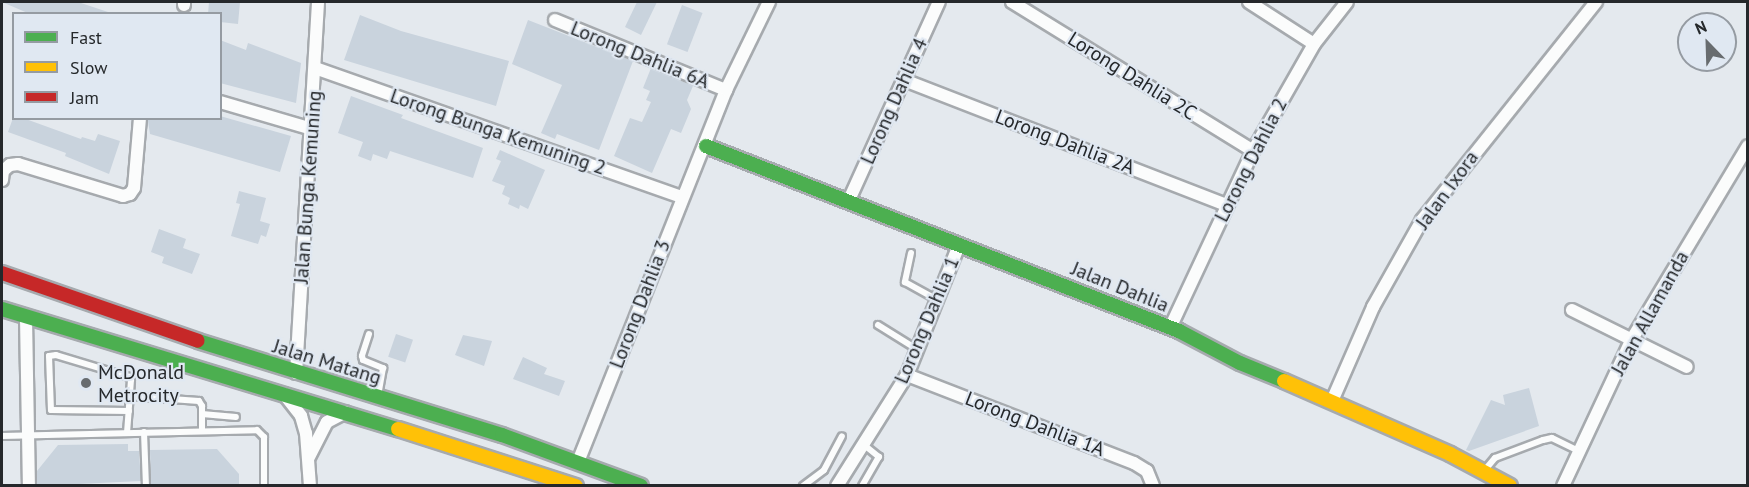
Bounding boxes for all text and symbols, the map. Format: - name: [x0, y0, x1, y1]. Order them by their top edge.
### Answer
- legend: [12, 12, 222, 120]
- north arrow: [1677, 12, 1737, 72]
- street label: Lorong Dahlia 6A: [567, 16, 713, 94]
- text: N: [1692, 16, 1709, 39]
- text: Fast: [70, 26, 102, 49]
- street label: Lorong Dahlia 2C: [1063, 27, 1201, 125]
- street label: Lorong Dahlia 4: [855, 34, 933, 168]
- text: Slow: [70, 56, 108, 79]
- street label: Lorong Bunga Kemuning 2: [387, 84, 609, 180]
- text: Jam: [70, 86, 99, 109]
- street label: Jalan Bunga Kemuning: [289, 90, 327, 284]
- street label: Lorong Dahlia 2: [1210, 94, 1292, 226]
- street label: Lorong Dahlia 2A: [992, 104, 1138, 180]
- street label: Jalan Ixora: [1411, 146, 1483, 234]
- street label: Lorong Dahlia 3: [604, 236, 676, 372]
- street label: Jalan Allamanda: [1606, 246, 1694, 380]
- street label: Lorong Dahlia 1: [889, 253, 965, 387]
- street label: Jalan Dahlia: [1068, 257, 1172, 317]
- street label: Jalan Matang: [270, 334, 384, 390]
- place label: McDonald Metrocity: [98, 360, 184, 407]
- marker: McDonald Metrocity: [79, 376, 93, 390]
- street label: Lorong Dahlia 1A: [962, 386, 1108, 462]

